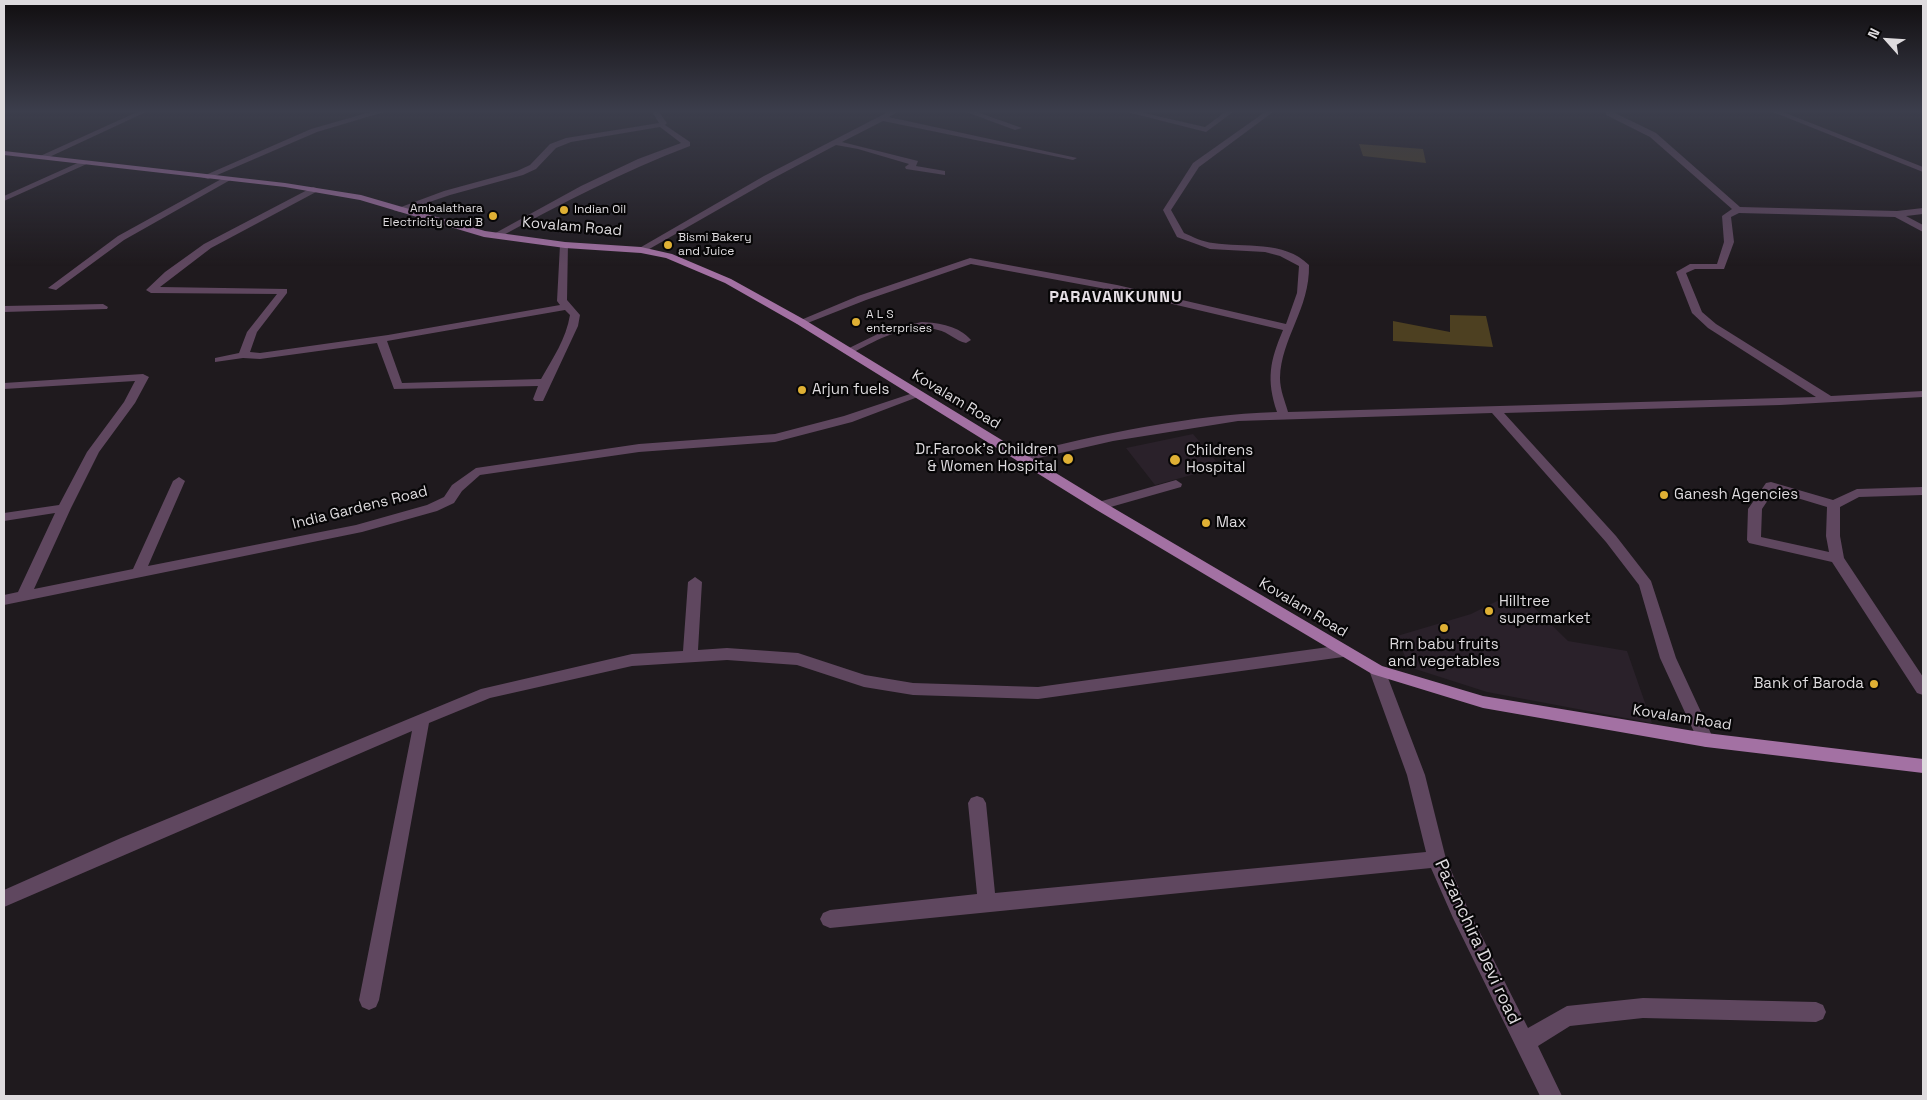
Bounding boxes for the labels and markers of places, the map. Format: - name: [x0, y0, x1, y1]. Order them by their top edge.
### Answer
- place label: Ambalathara Electricity oard B: [383, 202, 483, 230]
- place label: Indian Oil: [574, 203, 626, 217]
- marker: Indian Oil: [558, 204, 570, 216]
- marker: Ambalathara Electricity oard B: [487, 210, 499, 222]
- place label: Bismi Bakery and Juice: [678, 231, 751, 259]
- marker: Bismi Bakery and Juice: [662, 239, 674, 251]
- place label: A L S enterprises: [866, 308, 932, 336]
- marker: A L S enterprises: [850, 316, 862, 328]
- place label: Arjun fuels: [812, 381, 889, 399]
- marker: Arjun fuels: [796, 384, 808, 396]
- place label: Dr.Farook's Children & Women Hospital: [915, 441, 1057, 476]
- place label: Childrens Hospital: [1186, 442, 1253, 477]
- marker: Dr.Farook's Children & Women Hospital: [1061, 452, 1075, 466]
- marker: Childrens Hospital: [1168, 453, 1182, 467]
- place label: Ganesh Agencies: [1674, 486, 1798, 504]
- marker: Ganesh Agencies: [1658, 489, 1670, 501]
- place label: Max: [1216, 514, 1246, 532]
- marker: Max: [1200, 517, 1212, 529]
- place label: Hilltree supermarket: [1499, 593, 1591, 628]
- marker: Hilltree supermarket: [1483, 605, 1495, 617]
- marker: Rrn babu fruits and vegetables: [1438, 622, 1450, 634]
- place label: Rrn babu fruits and vegetables: [1388, 636, 1500, 671]
- place label: Bank of Baroda: [1753, 675, 1864, 693]
- marker: Bank of Baroda: [1868, 678, 1880, 690]

